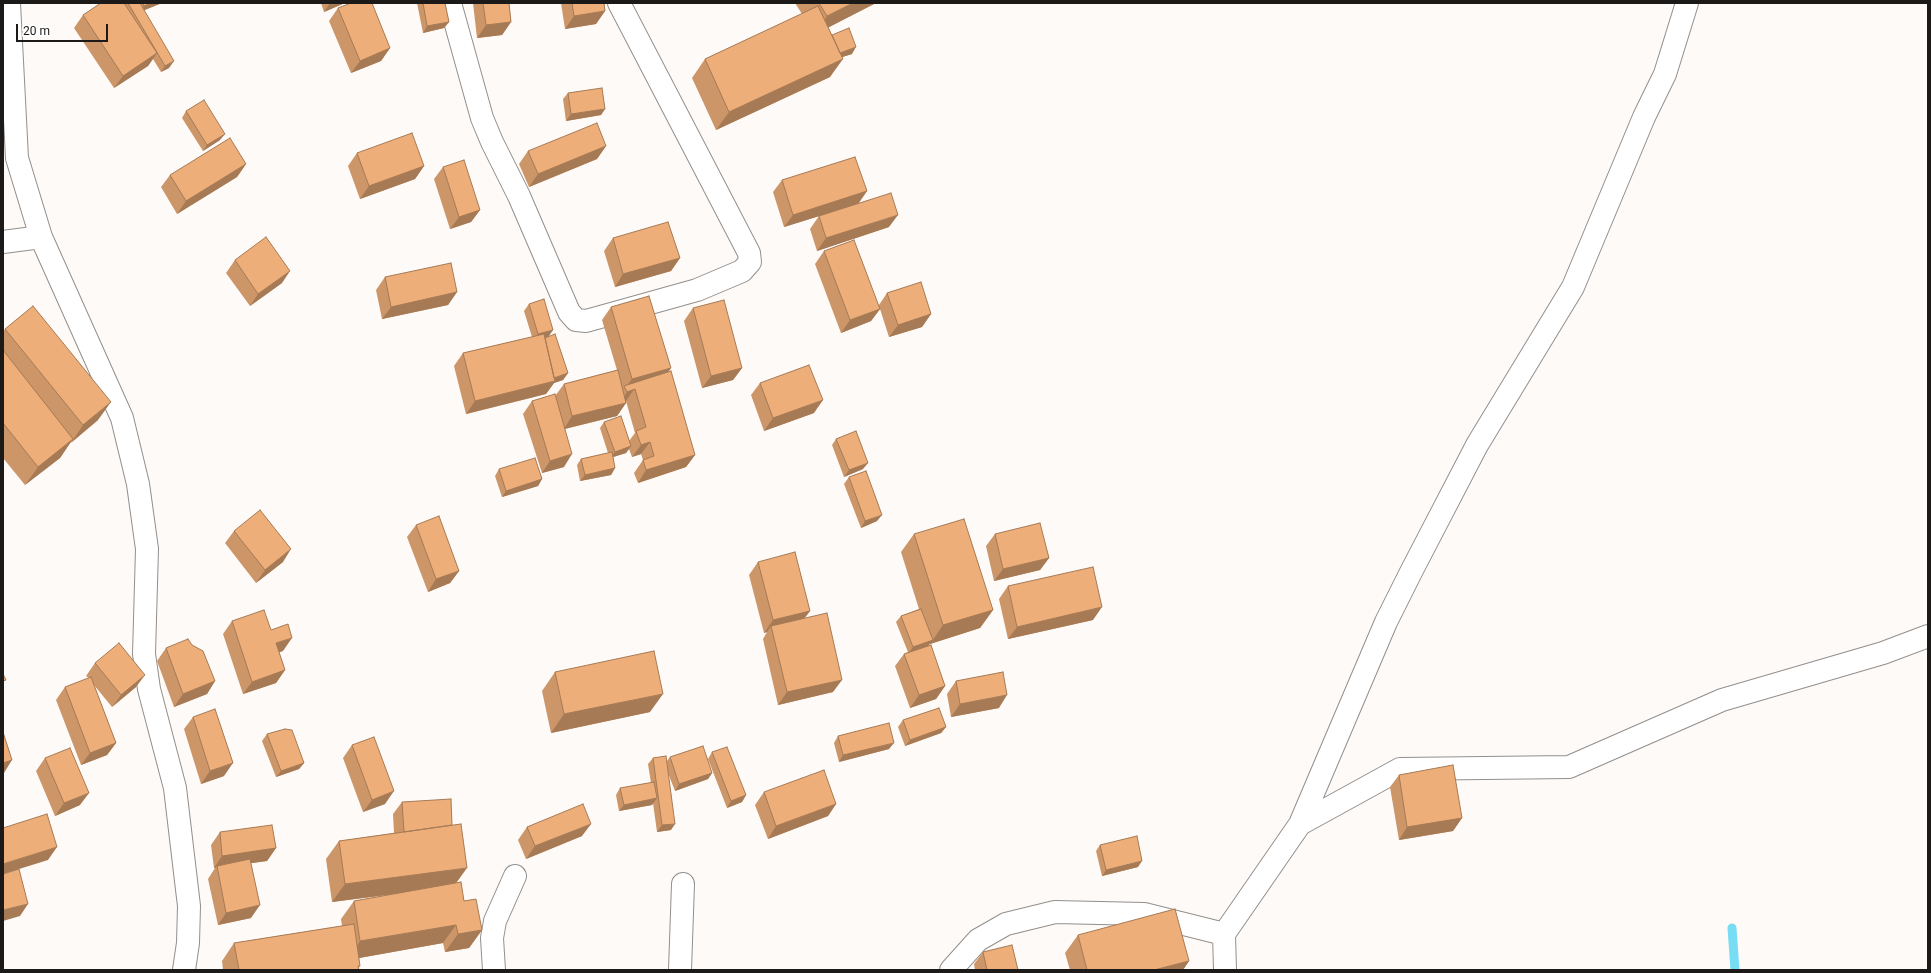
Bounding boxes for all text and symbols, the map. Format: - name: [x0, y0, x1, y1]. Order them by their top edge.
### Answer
- scale bar: [18, 16, 110, 42]
- text: 20 m: [23, 24, 50, 38]

